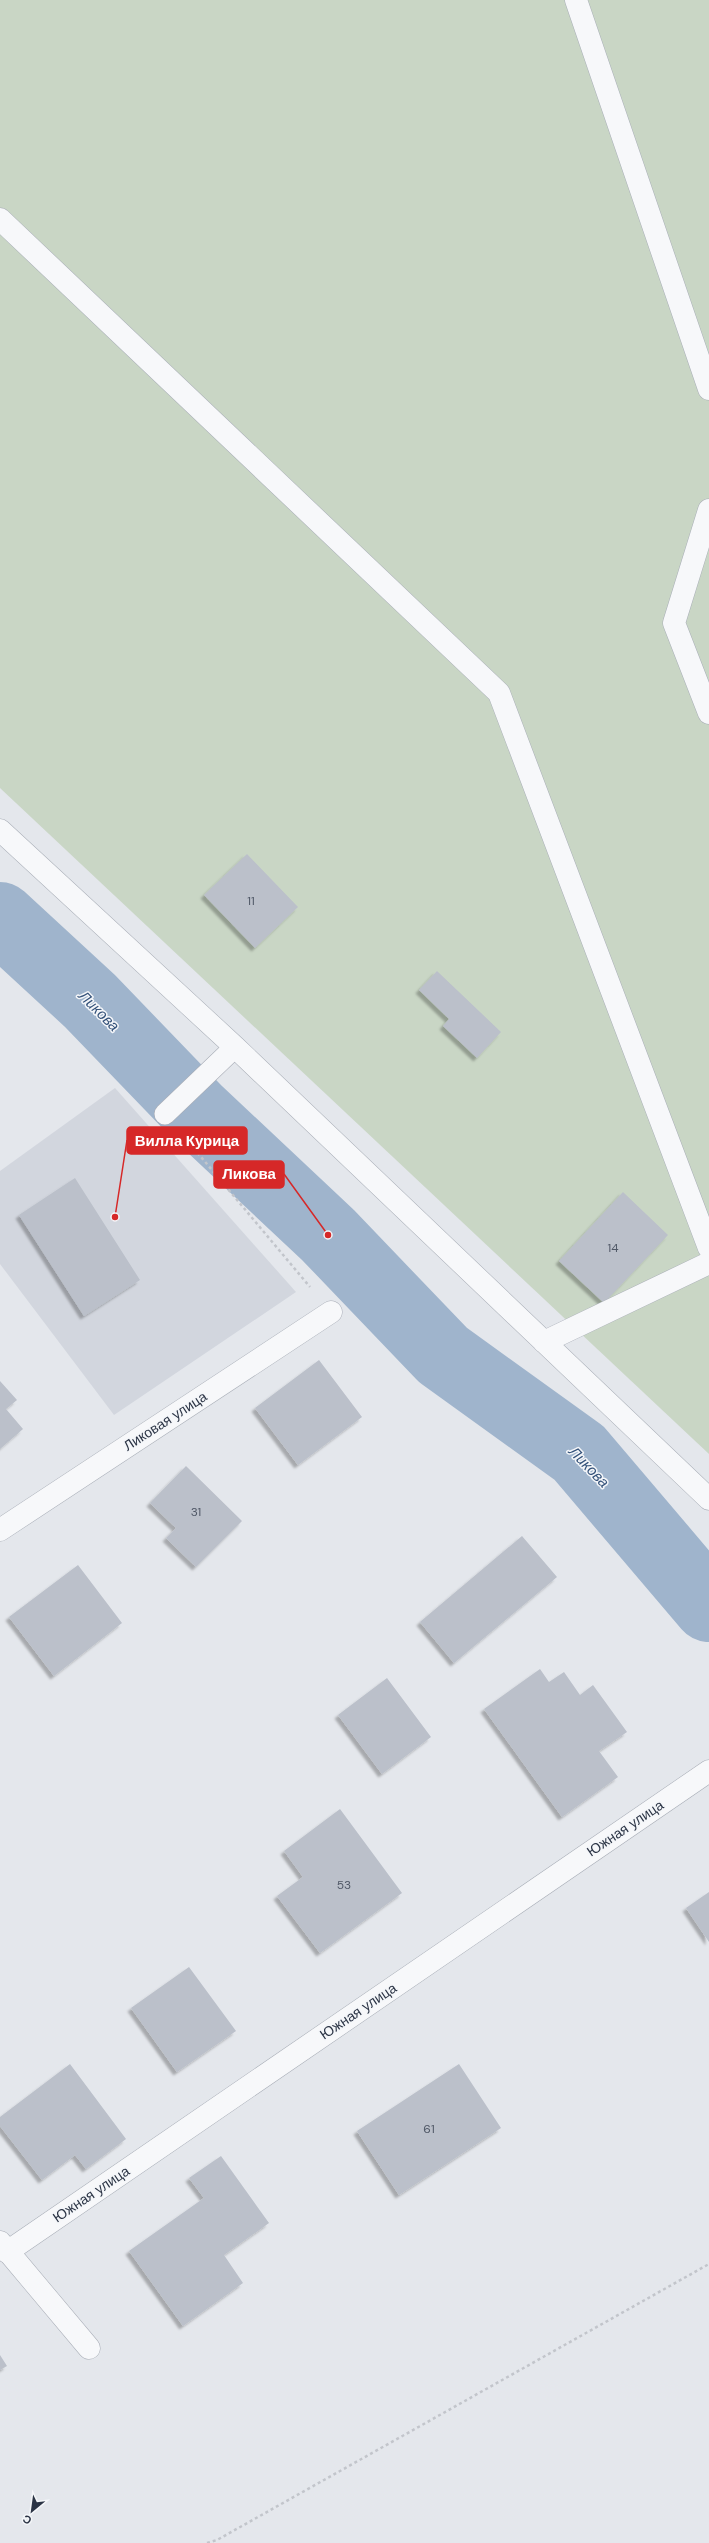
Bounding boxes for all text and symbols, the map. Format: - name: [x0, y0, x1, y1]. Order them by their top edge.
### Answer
- house number: 11: [247, 893, 255, 909]
- water label: Ликова: [74, 986, 124, 1036]
- callout: Вилла Курица: [127, 1127, 247, 1154]
- text: Вилла Курица: [135, 1131, 240, 1151]
- callout: Ликова: [214, 1161, 284, 1188]
- text: Ликова: [222, 1164, 276, 1184]
- house number: 14: [607, 1240, 619, 1256]
- street label: Ликовая улица: [120, 1387, 210, 1455]
- water label: Ликова: [564, 1441, 614, 1492]
- house number: 31: [191, 1504, 201, 1520]
- street label: Южная улица: [583, 1796, 667, 1860]
- house number: 53: [337, 1877, 351, 1893]
- street label: Южная улица: [316, 1979, 400, 2043]
- house number: 61: [423, 2121, 435, 2137]
- street label: Южная улица: [49, 2162, 133, 2226]
- north arrow: [12, 2491, 52, 2531]
- text: С: [20, 2512, 34, 2528]

